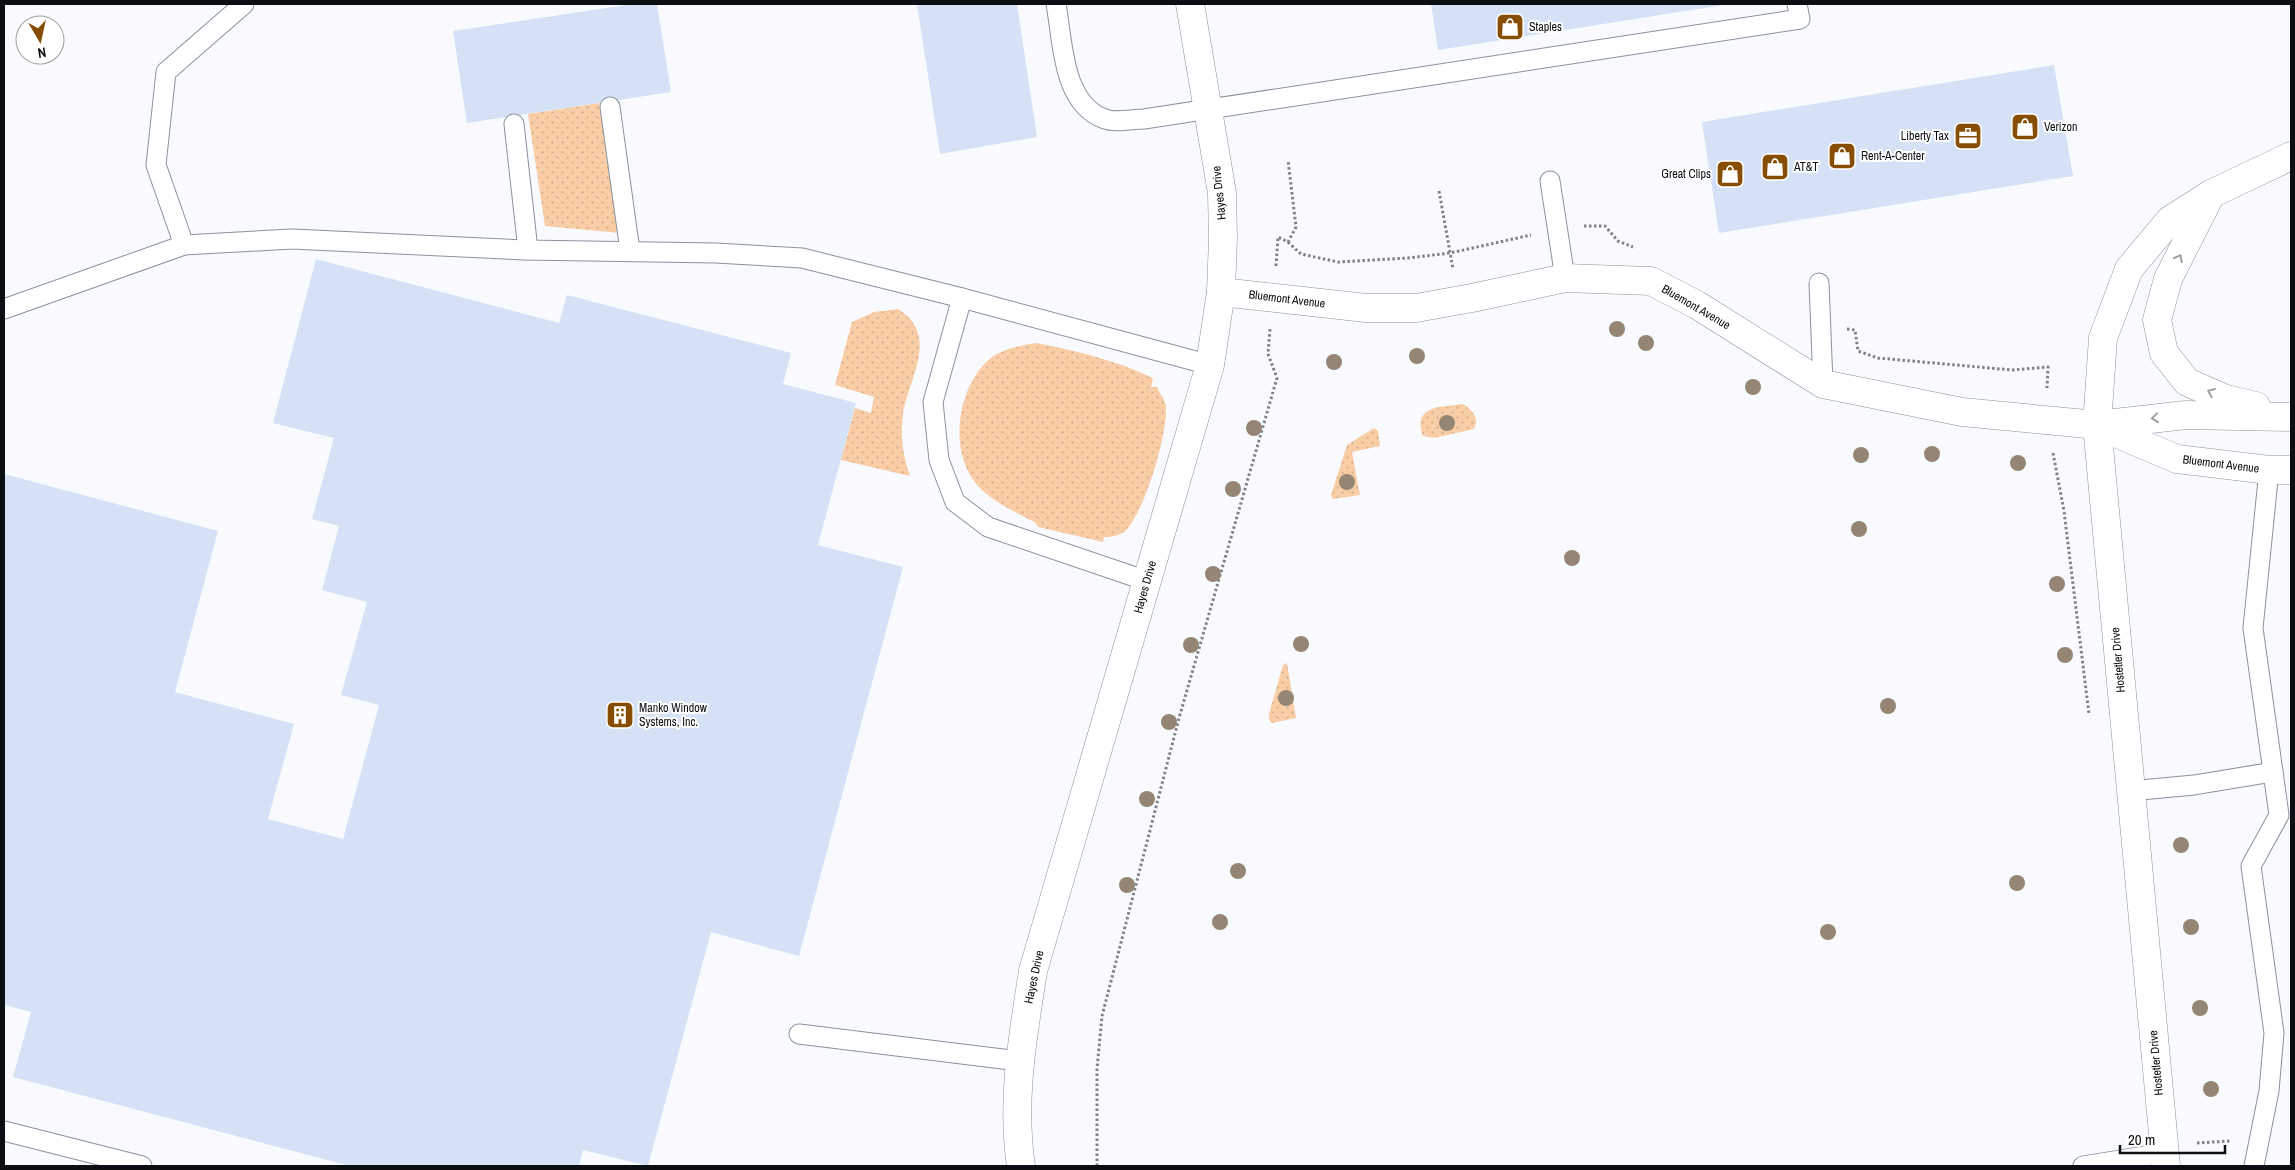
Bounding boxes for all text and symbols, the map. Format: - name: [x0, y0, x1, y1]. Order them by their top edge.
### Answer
- shop icon: Staples: [1495, 12, 1525, 42]
- north arrow: [15, 15, 65, 65]
- place label: Staples: [1529, 19, 1562, 35]
- text: N: [37, 43, 48, 62]
- shop icon: Verizon: [2010, 112, 2040, 142]
- place label: Verizon: [2044, 119, 2077, 135]
- office icon: Liberty Tax: [1953, 121, 1983, 151]
- place label: Liberty Tax: [1901, 128, 1949, 144]
- shop icon: Rent-A-Center: [1827, 141, 1857, 171]
- place label: Rent-A-Center: [1861, 148, 1925, 164]
- shop icon: AT&T: [1760, 152, 1790, 182]
- shop icon: Great Clips: [1715, 159, 1745, 189]
- place label: AT&T: [1793, 159, 1818, 175]
- street label: Hayes Drive: [1208, 165, 1230, 221]
- place label: Great Clips: [1661, 166, 1711, 182]
- one-way arrow: [2173, 254, 2183, 263]
- street label: Bluemont Avenue: [1659, 281, 1733, 333]
- street label: Bluemont Avenue: [1248, 286, 1326, 312]
- one-way arrow: [2207, 387, 2216, 398]
- one-way arrow: [2151, 412, 2159, 423]
- street label: Bluemont Avenue: [2182, 451, 2260, 477]
- street label: Hayes Drive: [1130, 559, 1160, 615]
- street label: Hostetler Drive: [2107, 627, 2129, 693]
- building icon: Manko Window Systems, Inc.: [605, 700, 635, 730]
- place label: Manko Window Systems, Inc.: [639, 700, 708, 730]
- street label: Hayes Drive: [1021, 949, 1047, 1005]
- street label: Hostetler Drive: [2145, 1030, 2167, 1096]
- scale bar: [2120, 1122, 2225, 1154]
- text: 20 m: [2128, 1129, 2155, 1150]

